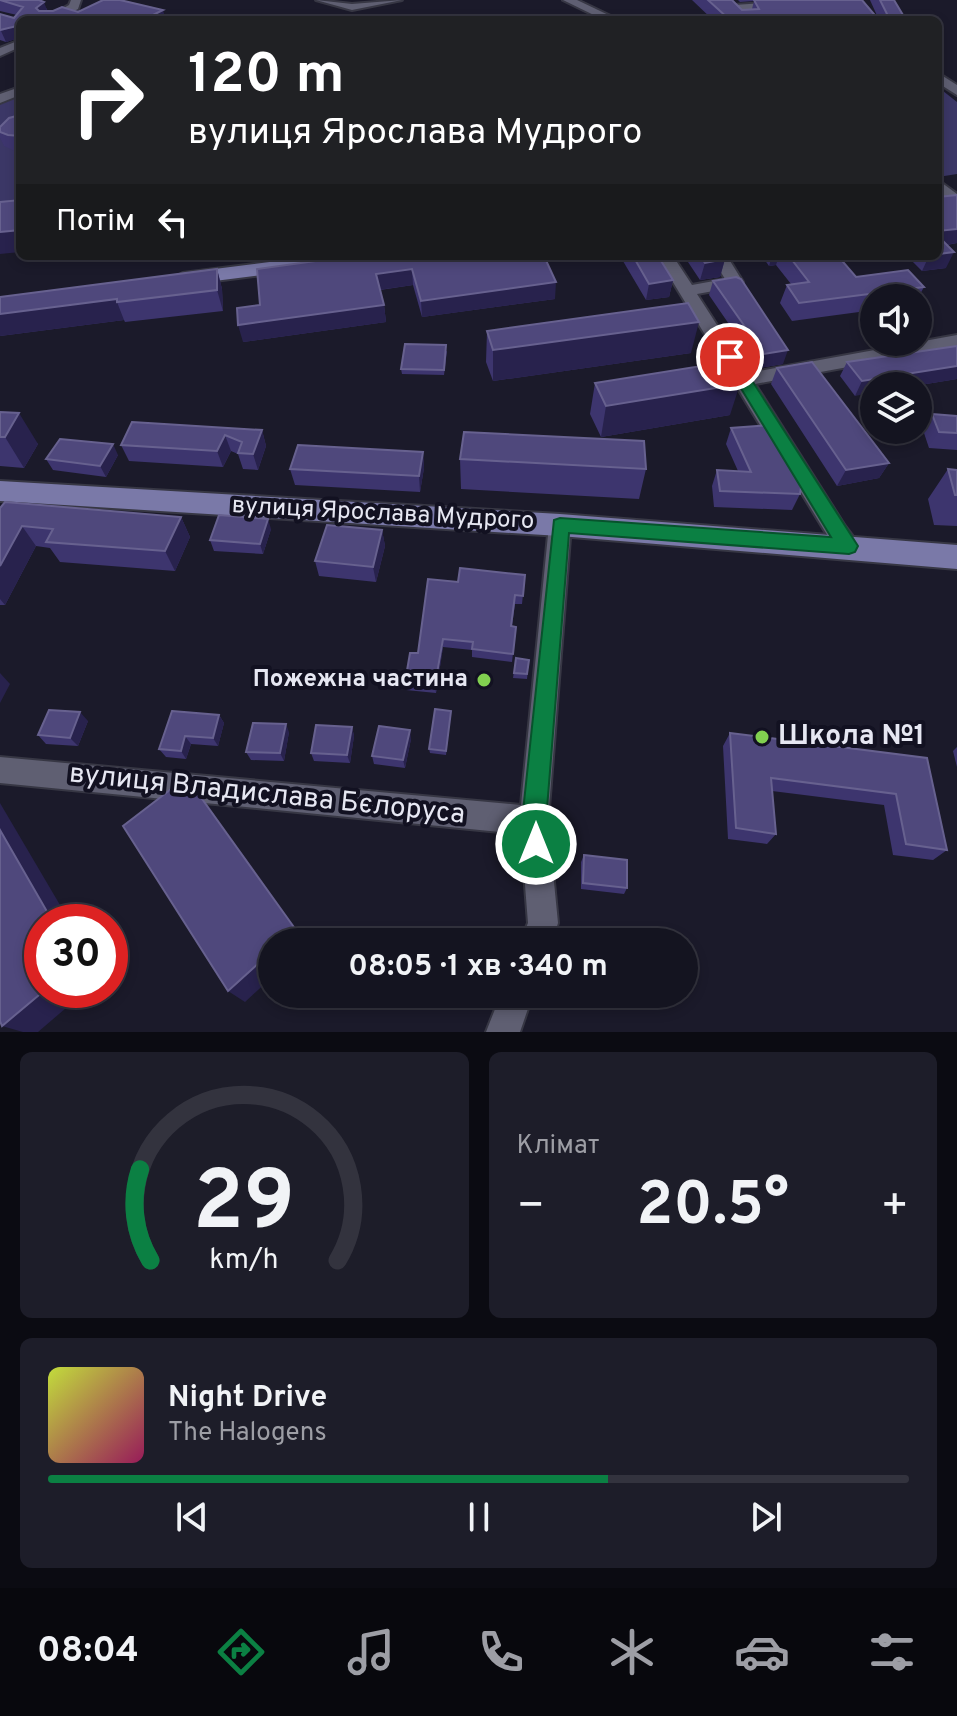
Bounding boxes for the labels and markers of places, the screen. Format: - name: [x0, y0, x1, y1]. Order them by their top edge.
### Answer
- pin: [696, 323, 764, 391]
- place label: Пожежна частина: [253, 665, 468, 695]
- marker: Пожежна частина: [475, 671, 493, 689]
- place label: Школа №1: [778, 719, 925, 755]
- marker: Школа №1: [753, 728, 771, 746]

